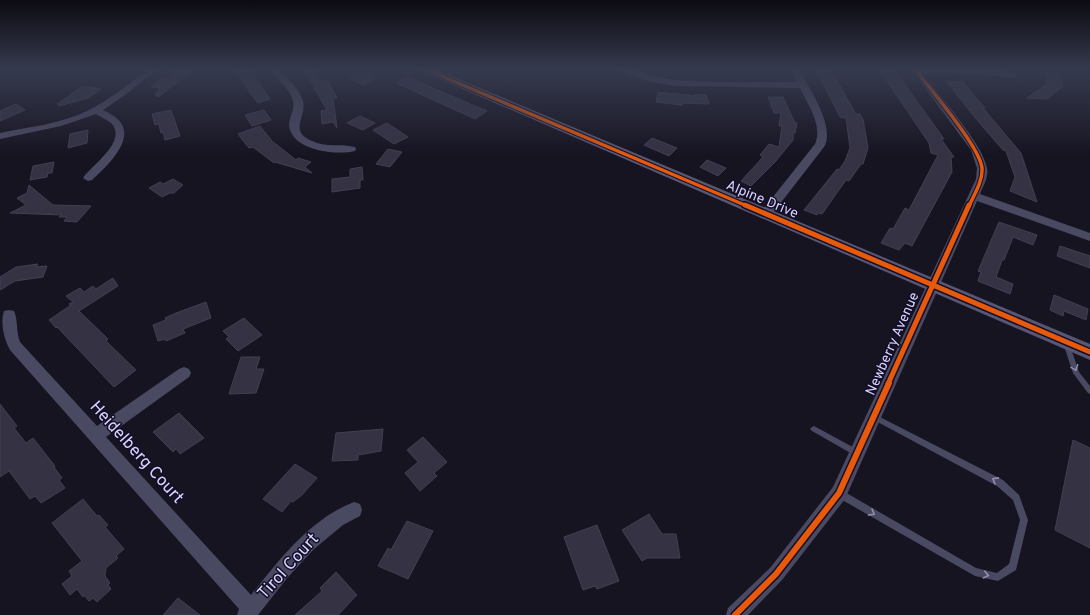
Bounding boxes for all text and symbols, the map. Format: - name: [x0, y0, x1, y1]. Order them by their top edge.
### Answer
- street label: Alpine Drive: [723, 177, 801, 223]
- street label: Newberry Avenue: [863, 290, 923, 398]
- one-way arrow: [1070, 364, 1078, 371]
- street label: Heidelberg Court: [84, 397, 188, 509]
- one-way arrow: [992, 477, 999, 485]
- one-way arrow: [868, 508, 875, 515]
- street label: Tirol Court: [253, 529, 325, 605]
- one-way arrow: [983, 570, 989, 578]

